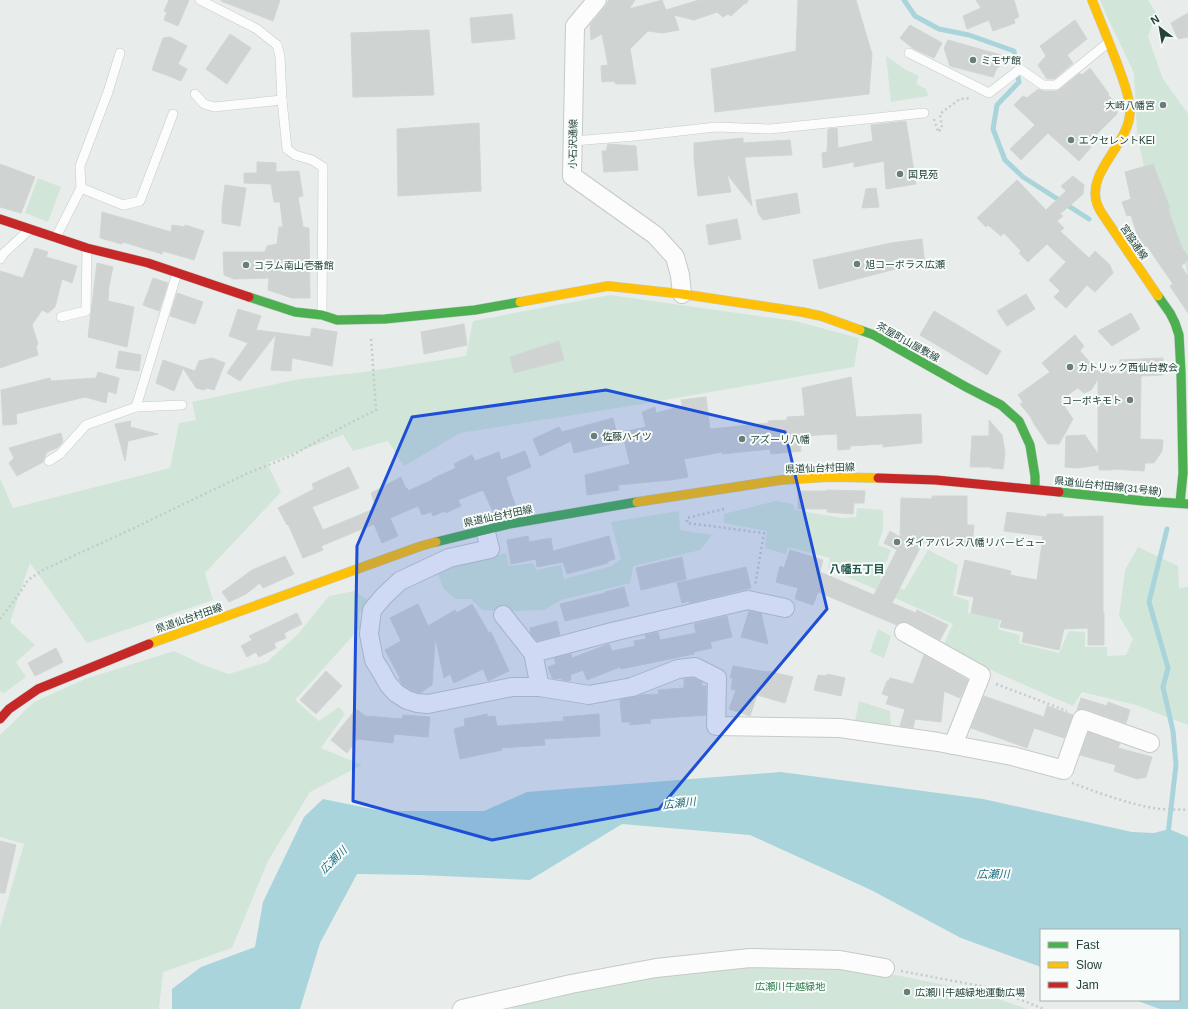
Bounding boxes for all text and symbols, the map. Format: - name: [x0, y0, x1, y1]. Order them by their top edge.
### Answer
- north arrow: [1140, 8, 1180, 48]
- text: N: [1148, 12, 1161, 27]
- marker: ミモザ館: [968, 55, 978, 65]
- place label: ミモザ館: [981, 55, 1021, 66]
- place label: 大崎八幡宮: [1105, 100, 1155, 111]
- marker: 大崎八幡宮: [1158, 100, 1168, 110]
- street label: 小石沢通線: [567, 119, 579, 169]
- marker: エクセレントKEI: [1066, 135, 1076, 145]
- place label: エクセレントKEI: [1079, 135, 1155, 146]
- marker: 国見苑: [895, 169, 905, 179]
- place label: 国見苑: [908, 169, 938, 180]
- street label: 宮脇通線: [1118, 222, 1150, 262]
- marker: 旭コーポラス広瀬: [852, 259, 862, 269]
- place label: 旭コーポラス広瀬: [865, 259, 946, 270]
- marker: コラム南山壱番館: [241, 260, 251, 270]
- place label: コラム南山壱番館: [254, 260, 334, 271]
- street label: 茶屋町山屋敷線: [875, 320, 941, 364]
- marker: カトリック西仙台教会: [1065, 362, 1075, 372]
- place label: カトリック西仙台教会: [1078, 362, 1178, 373]
- place label: コーポキモト: [1062, 395, 1122, 406]
- marker: コーポキモト: [1125, 395, 1135, 405]
- marker: 佐藤ハイツ: [589, 431, 599, 441]
- place label: 佐藤ハイツ: [602, 431, 652, 442]
- marker: アズーリ八幡: [737, 434, 747, 444]
- place label: アズーリ八幡: [750, 434, 810, 445]
- street label: 県道仙台村田線: [785, 461, 855, 475]
- street label: 県道仙台村田線(31号線): [1054, 475, 1162, 497]
- street label: 県道仙台村田線: [463, 503, 533, 529]
- marker: ダイアパレス八幡リバービュー: [892, 537, 902, 547]
- place label: ダイアパレス八幡リバービュー: [905, 537, 1045, 548]
- district label: 八幡五丁目: [830, 563, 885, 575]
- street label: 県道仙台村田線: [154, 601, 224, 635]
- water label: 広瀬川: [662, 795, 697, 811]
- water label: 広瀬川: [317, 843, 350, 876]
- water label: 広瀬川: [977, 868, 1010, 880]
- legend: [1040, 929, 1180, 1001]
- text: Fast: [1076, 938, 1100, 952]
- text: Slow: [1076, 958, 1102, 972]
- text: Jam: [1076, 978, 1099, 992]
- park label: 広瀬川牛越緑地: [755, 981, 826, 992]
- marker: 広瀬川牛越緑地運動広場: [902, 987, 912, 997]
- place label: 広瀬川牛越緑地運動広場: [915, 987, 1025, 998]

